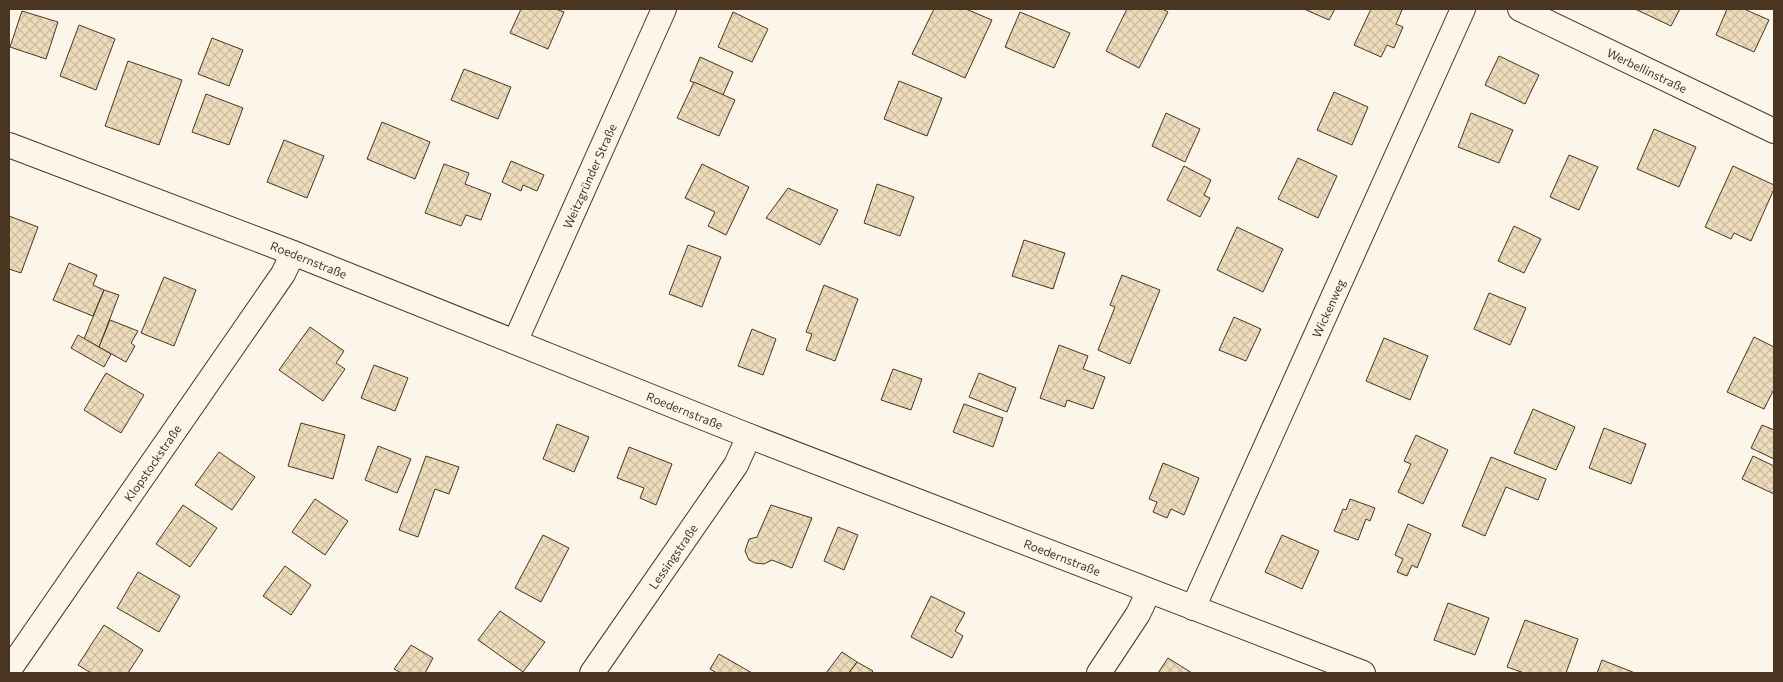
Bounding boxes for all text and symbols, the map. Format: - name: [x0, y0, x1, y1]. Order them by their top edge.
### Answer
- street label: Werbellinstraße: [1605, 45, 1689, 95]
- street label: Weitzgründer Straße: [560, 121, 619, 231]
- street label: Roedernstraße: [269, 238, 349, 281]
- street label: Wickenweg: [1309, 276, 1348, 340]
- street label: Roedernstraße: [645, 389, 725, 432]
- street label: Klopstockstraße: [121, 422, 184, 504]
- street label: Lessingstraße: [646, 521, 700, 591]
- street label: Roedernstraße: [1022, 536, 1103, 578]

